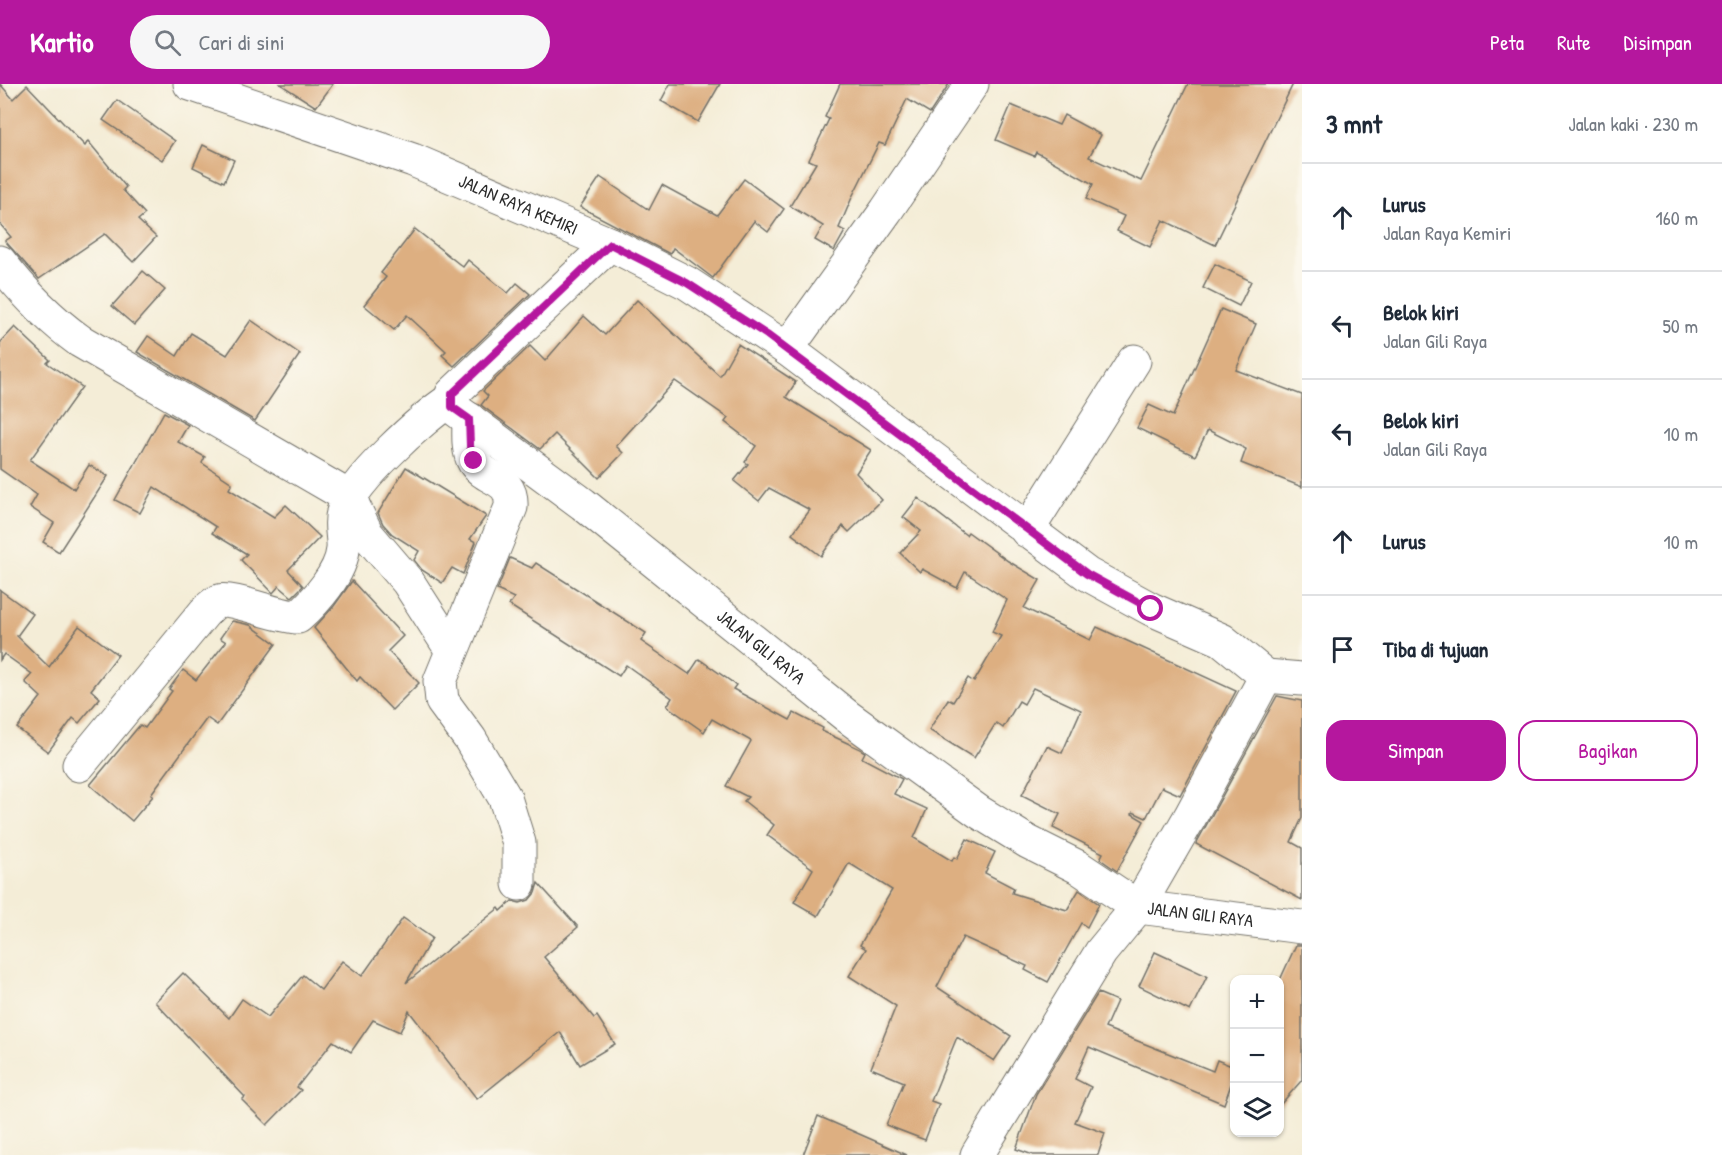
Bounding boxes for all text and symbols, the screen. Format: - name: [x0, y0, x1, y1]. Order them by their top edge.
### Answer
- search box: [130, 15, 550, 69]
- text: Kartio: [30, 23, 94, 61]
- icon: search: [151, 26, 184, 59]
- text: Cari di sini: [199, 27, 285, 57]
- text: Peta: [1490, 28, 1524, 57]
- text: Rute: [1557, 28, 1591, 57]
- text: Disimpan: [1624, 28, 1692, 57]
- text: 3 mnt: [1326, 106, 1382, 141]
- text: Jalan kaki · 230 m: [1568, 110, 1698, 137]
- street label: JALAN RAYA KEMIRI: [455, 168, 582, 241]
- text: Lurus: [1383, 189, 1426, 219]
- icon: ahead: [1326, 201, 1359, 234]
- text: 160 m: [1656, 204, 1698, 231]
- text: Jalan Raya Kemiri: [1383, 219, 1512, 246]
- text: Belok kiri: [1383, 297, 1459, 327]
- icon: left: [1326, 309, 1359, 342]
- text: 50 m: [1662, 312, 1698, 339]
- text: Jalan Gili Raya: [1383, 327, 1487, 354]
- text: Belok kiri: [1383, 405, 1459, 435]
- icon: left: [1326, 417, 1359, 450]
- text: 10 m: [1664, 420, 1698, 447]
- text: Jalan Gili Raya: [1383, 435, 1487, 462]
- route end: [460, 447, 486, 473]
- icon: ahead: [1326, 525, 1359, 558]
- text: Lurus: [1383, 526, 1426, 556]
- text: 10 m: [1664, 528, 1698, 555]
- route start: [1137, 595, 1163, 621]
- street label: JALAN GILI RAYA: [712, 603, 811, 690]
- icon: arrive: [1326, 633, 1359, 666]
- text: Tiba di tujuan: [1383, 634, 1488, 664]
- button: Simpan: [1326, 720, 1506, 781]
- button: Bagikan: [1518, 720, 1698, 781]
- street label: JALAN GILI RAYA: [1146, 895, 1255, 933]
- map controls: [1230, 975, 1284, 1137]
- button: +: [1230, 975, 1284, 1029]
- button: −: [1230, 1029, 1284, 1083]
- button: layers: [1230, 1083, 1284, 1137]

